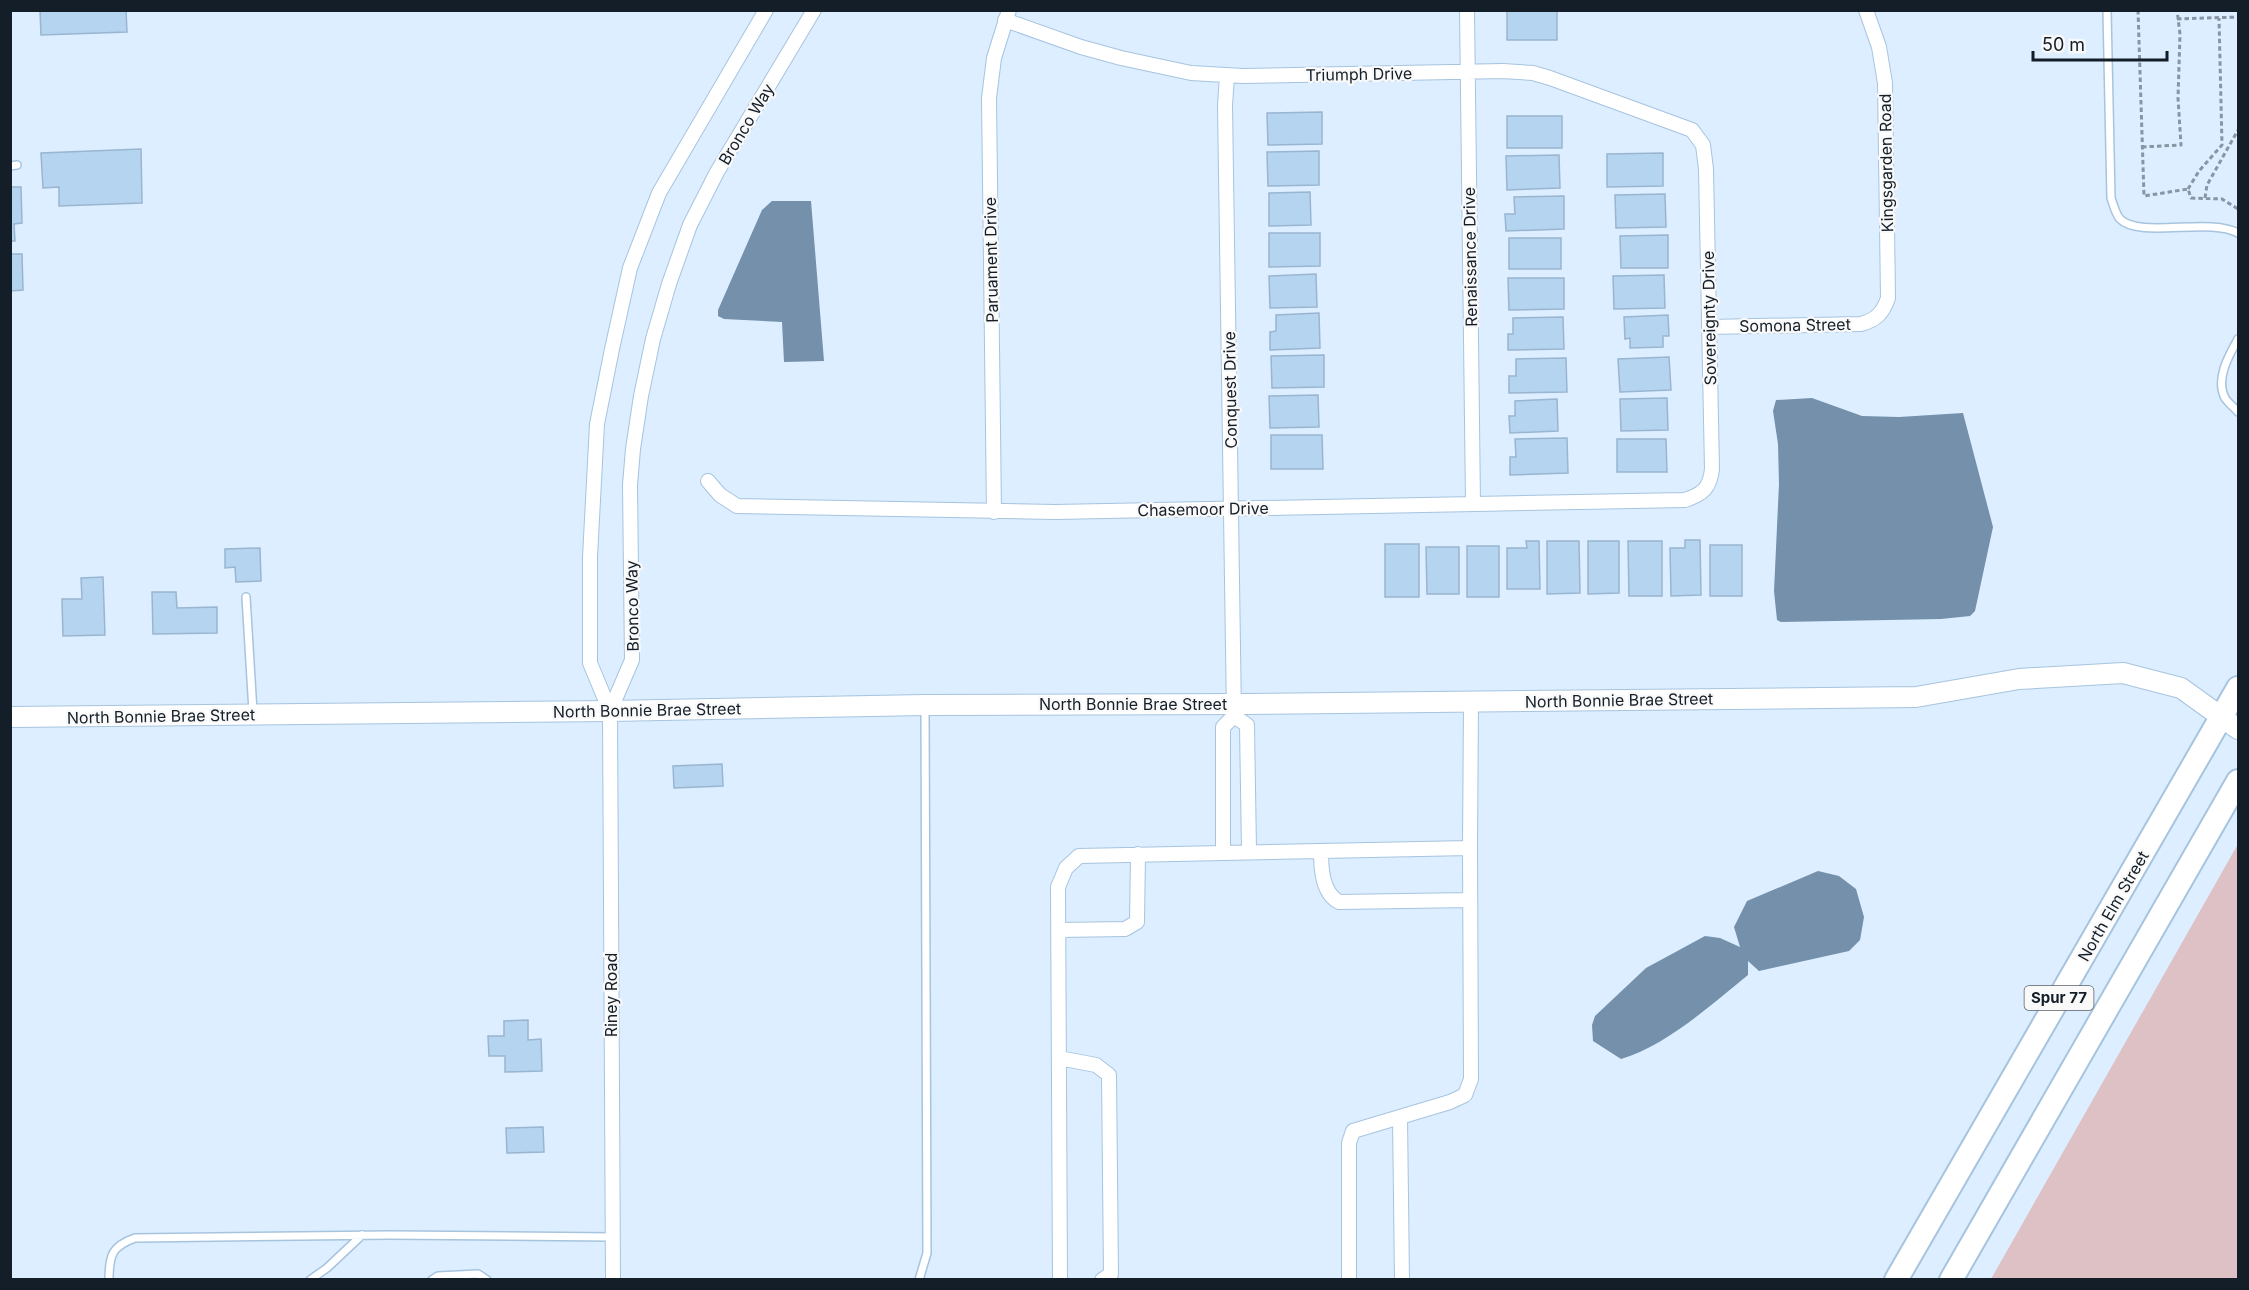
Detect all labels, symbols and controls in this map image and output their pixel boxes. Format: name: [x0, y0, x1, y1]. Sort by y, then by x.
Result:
scale bar: [2033, 24, 2166, 62]
text: 50 m: [2042, 34, 2085, 55]
street label: Triumph Drive: [1306, 63, 1412, 85]
street label: Bronco Way: [714, 80, 778, 168]
street label: Kingsgarden Road: [1875, 93, 1897, 233]
street label: Renaissance Drive: [1459, 187, 1481, 327]
street label: Paruament Drive: [980, 197, 1002, 323]
street label: Sovereignty Drive: [1698, 251, 1720, 385]
street label: Somona Street: [1739, 314, 1851, 336]
street label: Conquest Drive: [1219, 331, 1241, 449]
street label: Chasemoor Drive: [1137, 498, 1269, 520]
street label: Bronco Way: [621, 560, 643, 652]
street label: North Bonnie Brae Street: [1525, 688, 1713, 712]
street label: North Bonnie Brae Street: [1039, 694, 1227, 714]
street label: North Bonnie Brae Street: [553, 698, 741, 722]
street label: North Bonnie Brae Street: [67, 704, 255, 728]
street label: North Elm Street: [2073, 847, 2153, 965]
street label: Riney Road: [601, 953, 621, 1037]
road number: Spur 77: [2024, 986, 2094, 1010]

